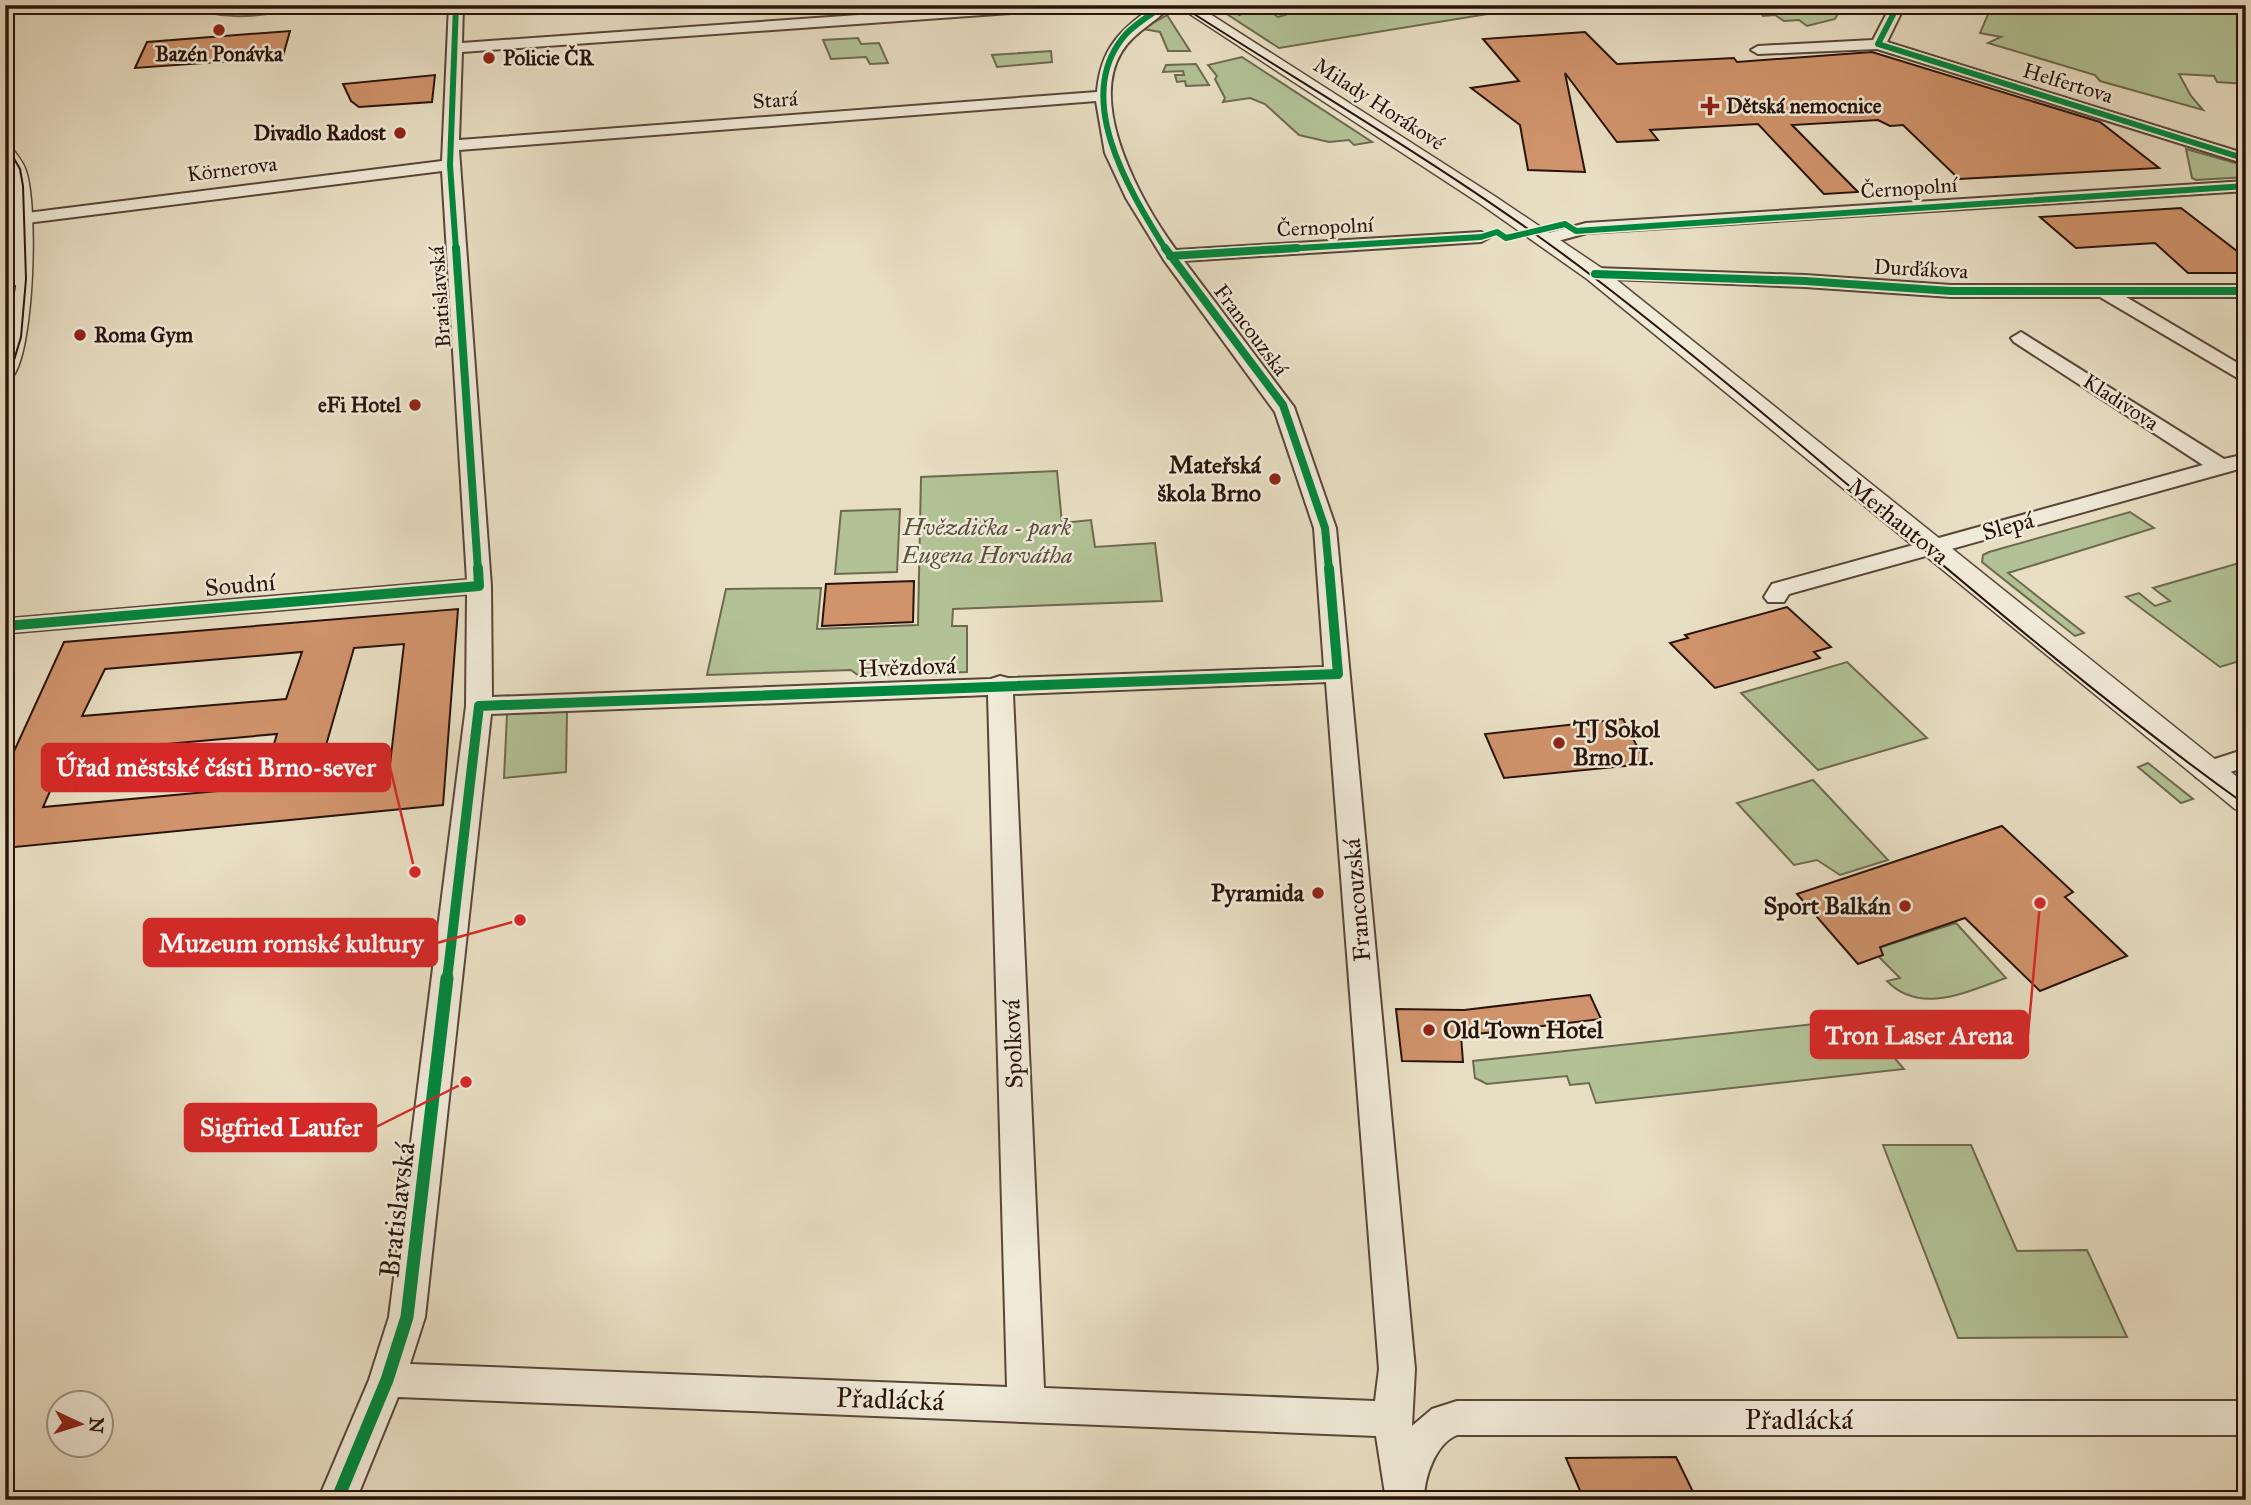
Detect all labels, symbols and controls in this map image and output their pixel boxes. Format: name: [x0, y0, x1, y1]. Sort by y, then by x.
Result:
marker: Bazén Ponávka: [211, 22, 227, 38]
place label: Bazén Ponávka: [155, 41, 284, 67]
place label: Policie ČR: [503, 44, 595, 71]
marker: Policie ČR: [481, 50, 497, 66]
street label: Milady Horákové: [1309, 52, 1449, 156]
street label: Helfertova: [2020, 57, 2116, 109]
street label: Stará: [752, 85, 799, 115]
place label: Dětská nemocnice: [1726, 93, 1882, 119]
marker: Dětská nemocnice: [1700, 96, 1720, 116]
place label: Divadlo Radost: [254, 120, 387, 146]
marker: Divadlo Radost: [392, 125, 408, 141]
street label: Körnerova: [186, 151, 279, 187]
street label: Černopolní: [1860, 172, 1960, 204]
street label: Černopolní: [1276, 211, 1375, 243]
street label: Bratislavská: [423, 245, 457, 349]
street label: Durďákova: [1873, 254, 1969, 284]
street label: Francouzská: [1208, 279, 1294, 381]
place label: Roma Gym: [94, 322, 193, 348]
marker: Roma Gym: [72, 327, 88, 343]
street label: Kladivova: [2078, 368, 2164, 436]
place label: eFi Hotel: [318, 392, 402, 418]
marker: eFi Hotel: [407, 397, 423, 413]
place label: Mateřská škola Brno: [1157, 450, 1262, 508]
marker: Mateřská škola Brno: [1267, 471, 1283, 487]
street label: Merhautova: [1841, 471, 1955, 572]
street label: Slepá: [1979, 505, 2038, 547]
park label: Hvězdička - park Eugena Horvátha: [900, 512, 1073, 570]
street label: Soudní: [204, 567, 278, 603]
street label: Hvězdová: [857, 650, 957, 684]
place label: TJ Sokol Brno II.: [1572, 714, 1660, 772]
marker: TJ Sokol Brno II.: [1551, 735, 1567, 751]
callout: Úřad městské části Brno-sever: [42, 744, 390, 791]
text: Úřad městské části Brno-sever: [56, 751, 377, 783]
street label: Francouzská: [1337, 836, 1377, 963]
place label: Pyramida: [1211, 878, 1305, 908]
marker: Pyramida: [1310, 885, 1326, 901]
place label: Sport Balkán: [1764, 891, 1891, 921]
marker: Sport Balkán: [1897, 898, 1913, 914]
callout: Muzeum romské kultury: [144, 919, 437, 966]
text: Muzeum romské kultury: [159, 927, 425, 959]
street label: Spolková: [996, 998, 1030, 1089]
callout: Tron Laser Arena: [1811, 1011, 2028, 1058]
place label: Old Town Hotel: [1443, 1015, 1604, 1045]
text: Tron Laser Arena: [1824, 1019, 2014, 1051]
marker: Old Town Hotel: [1421, 1022, 1437, 1038]
callout: Sigfried Laufer: [185, 1104, 376, 1151]
text: Sigfried Laufer: [200, 1111, 363, 1144]
street label: Bratislavská: [371, 1140, 423, 1280]
street label: Přadlácká: [835, 1380, 945, 1418]
north arrow: [46, 1390, 116, 1460]
street label: Přadlácká: [1745, 1402, 1853, 1437]
text: N: [84, 1416, 108, 1434]

